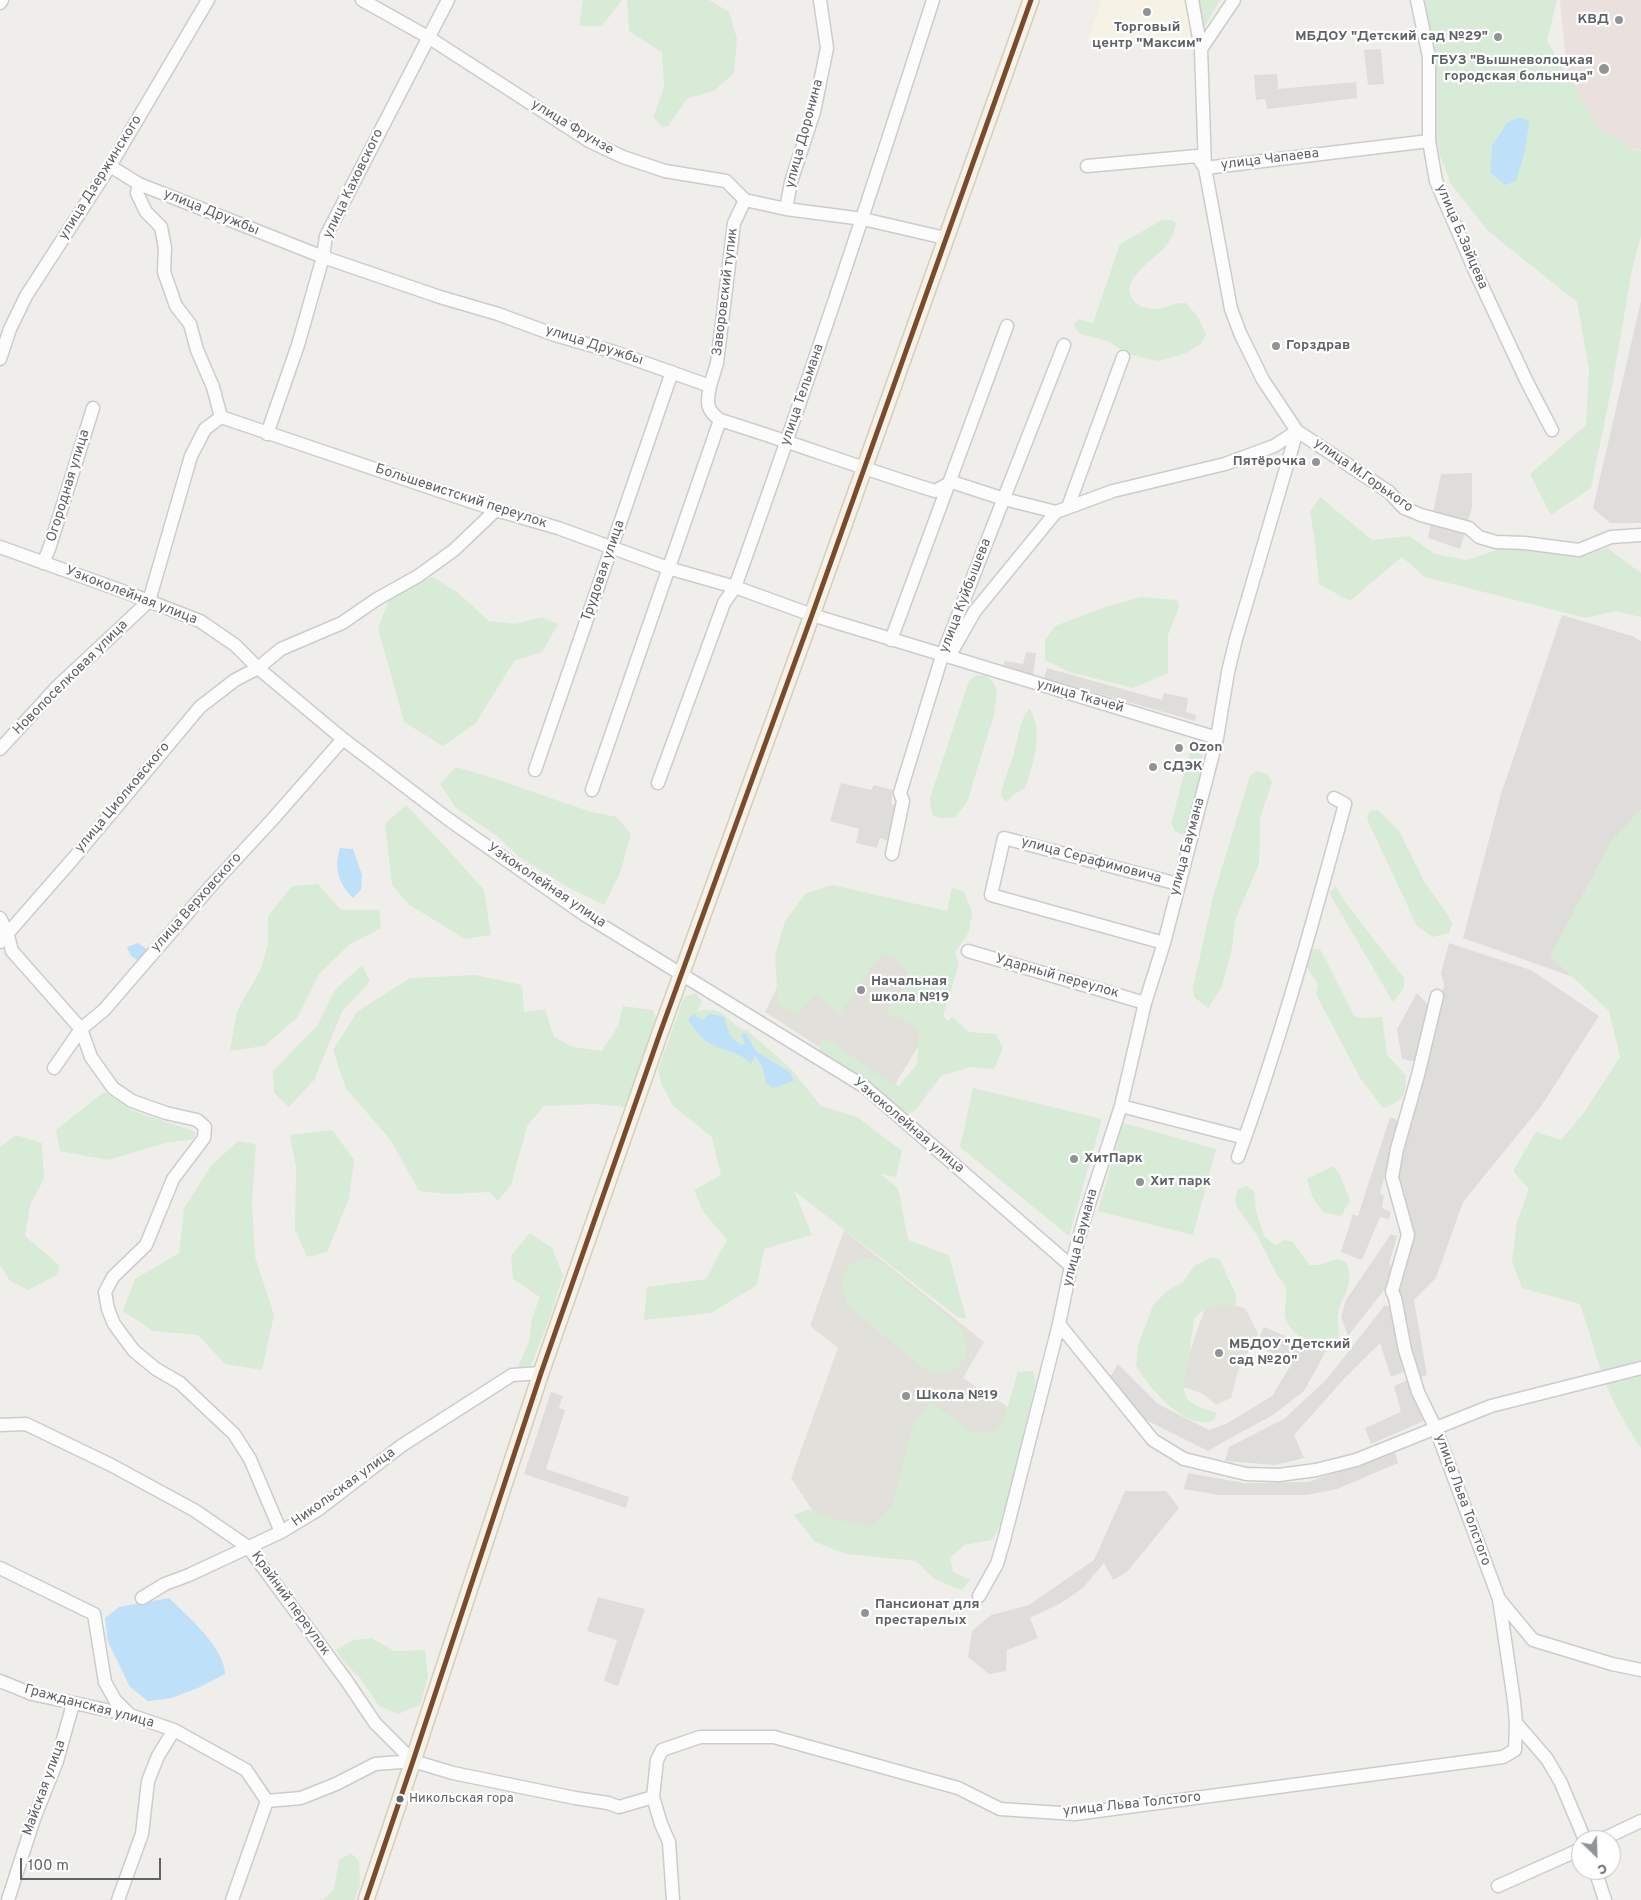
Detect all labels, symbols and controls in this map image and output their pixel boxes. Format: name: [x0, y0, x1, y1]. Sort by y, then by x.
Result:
marker: Торговый центр "Максим": [1141, 6, 1153, 18]
place label: КВД: [1577, 12, 1609, 28]
marker: КВД: [1613, 14, 1625, 26]
place label: Торговый центр "Максим": [1092, 20, 1202, 52]
place label: МБДОУ "Детский сад №29": [1295, 29, 1488, 45]
marker: МБДОУ "Детский сад №29": [1492, 31, 1504, 43]
place label: ГБУЗ "Вышневолоцкая городская больница": [1431, 53, 1593, 85]
marker: ГБУЗ "Вышневолоцкая городская больница": [1597, 62, 1611, 76]
street label: улица Доронина: [782, 78, 828, 190]
street label: улица Фрунзе: [528, 97, 616, 159]
street label: улица Дзержинского: [56, 113, 146, 243]
street label: улица Каховского: [320, 127, 388, 241]
street label: улица Чапаева: [1220, 146, 1320, 174]
street label: улица Б.Зайцева: [1431, 182, 1491, 292]
street label: улица Дружбы: [161, 186, 261, 240]
street label: Заворовский тупик: [710, 227, 742, 357]
street label: улица Дружбы: [543, 322, 645, 370]
place label: Горздрав: [1286, 338, 1350, 354]
marker: Горздрав: [1270, 340, 1282, 352]
street label: улица Тельмана: [778, 342, 828, 448]
street label: Огородная улица: [44, 428, 94, 544]
street label: улица М.Горького: [1310, 435, 1416, 517]
place label: Пятёрочка: [1233, 454, 1306, 470]
marker: Пятёрочка: [1310, 456, 1322, 468]
street label: Большевистский переулок: [373, 461, 549, 533]
street label: Трудовая улица: [579, 518, 629, 624]
street label: улица Куйбышева: [936, 536, 996, 656]
street label: Узкоколейная улица: [63, 563, 199, 629]
street label: Новопоселковая улица: [10, 617, 132, 739]
street label: улица Ткачей: [1034, 677, 1126, 717]
street label: улица Циолковского: [72, 739, 174, 857]
place label: Ozon: [1189, 740, 1222, 756]
marker: Ozon: [1173, 742, 1185, 754]
place label: СДЭК: [1163, 759, 1203, 775]
marker: СДЭК: [1147, 761, 1159, 773]
street label: улица Баумана: [1167, 796, 1209, 898]
street label: улица Серафимовича: [1019, 834, 1163, 888]
street label: Узкоколейная улица: [483, 840, 609, 932]
street label: улица Верховского: [148, 850, 246, 956]
street label: Ударный переулок: [993, 951, 1121, 1003]
place label: Начальная школа №19: [871, 974, 949, 1006]
marker: Начальная школа №19: [855, 984, 867, 996]
street label: Узкоколейная улица: [849, 1075, 967, 1177]
place label: ХитПарк: [1084, 1151, 1143, 1167]
marker: ХитПарк: [1068, 1153, 1080, 1165]
place label: Хит парк: [1150, 1174, 1211, 1190]
marker: Хит парк: [1134, 1176, 1146, 1188]
street label: улица Баумана: [1060, 1187, 1102, 1289]
place label: МБДОУ "Детский сад №20": [1229, 1337, 1350, 1370]
marker: МБДОУ "Детский сад №20": [1213, 1347, 1225, 1359]
place label: Школа №19: [916, 1388, 998, 1404]
marker: Школа №19: [900, 1390, 912, 1402]
street label: улица Льва Толстого: [1430, 1432, 1494, 1568]
street label: Никольская улица: [289, 1445, 399, 1531]
street label: Крайний переулок: [247, 1549, 333, 1659]
place label: Пансионат для престарелых: [875, 1597, 979, 1630]
marker: Пансионат для престарелых: [859, 1607, 871, 1619]
street label: Гражданская улица: [22, 1682, 156, 1732]
street label: Майская улица: [20, 1738, 70, 1838]
street label: улица Льва Толстого: [1062, 1789, 1202, 1821]
place label: Никольская гора: [409, 1791, 514, 1807]
marker: Никольская гора: [395, 1794, 405, 1804]
north arrow: [1571, 1830, 1621, 1880]
scale bar: [22, 1848, 164, 1880]
text: 100 m: [28, 1857, 69, 1876]
text: С: [1594, 1859, 1609, 1878]

